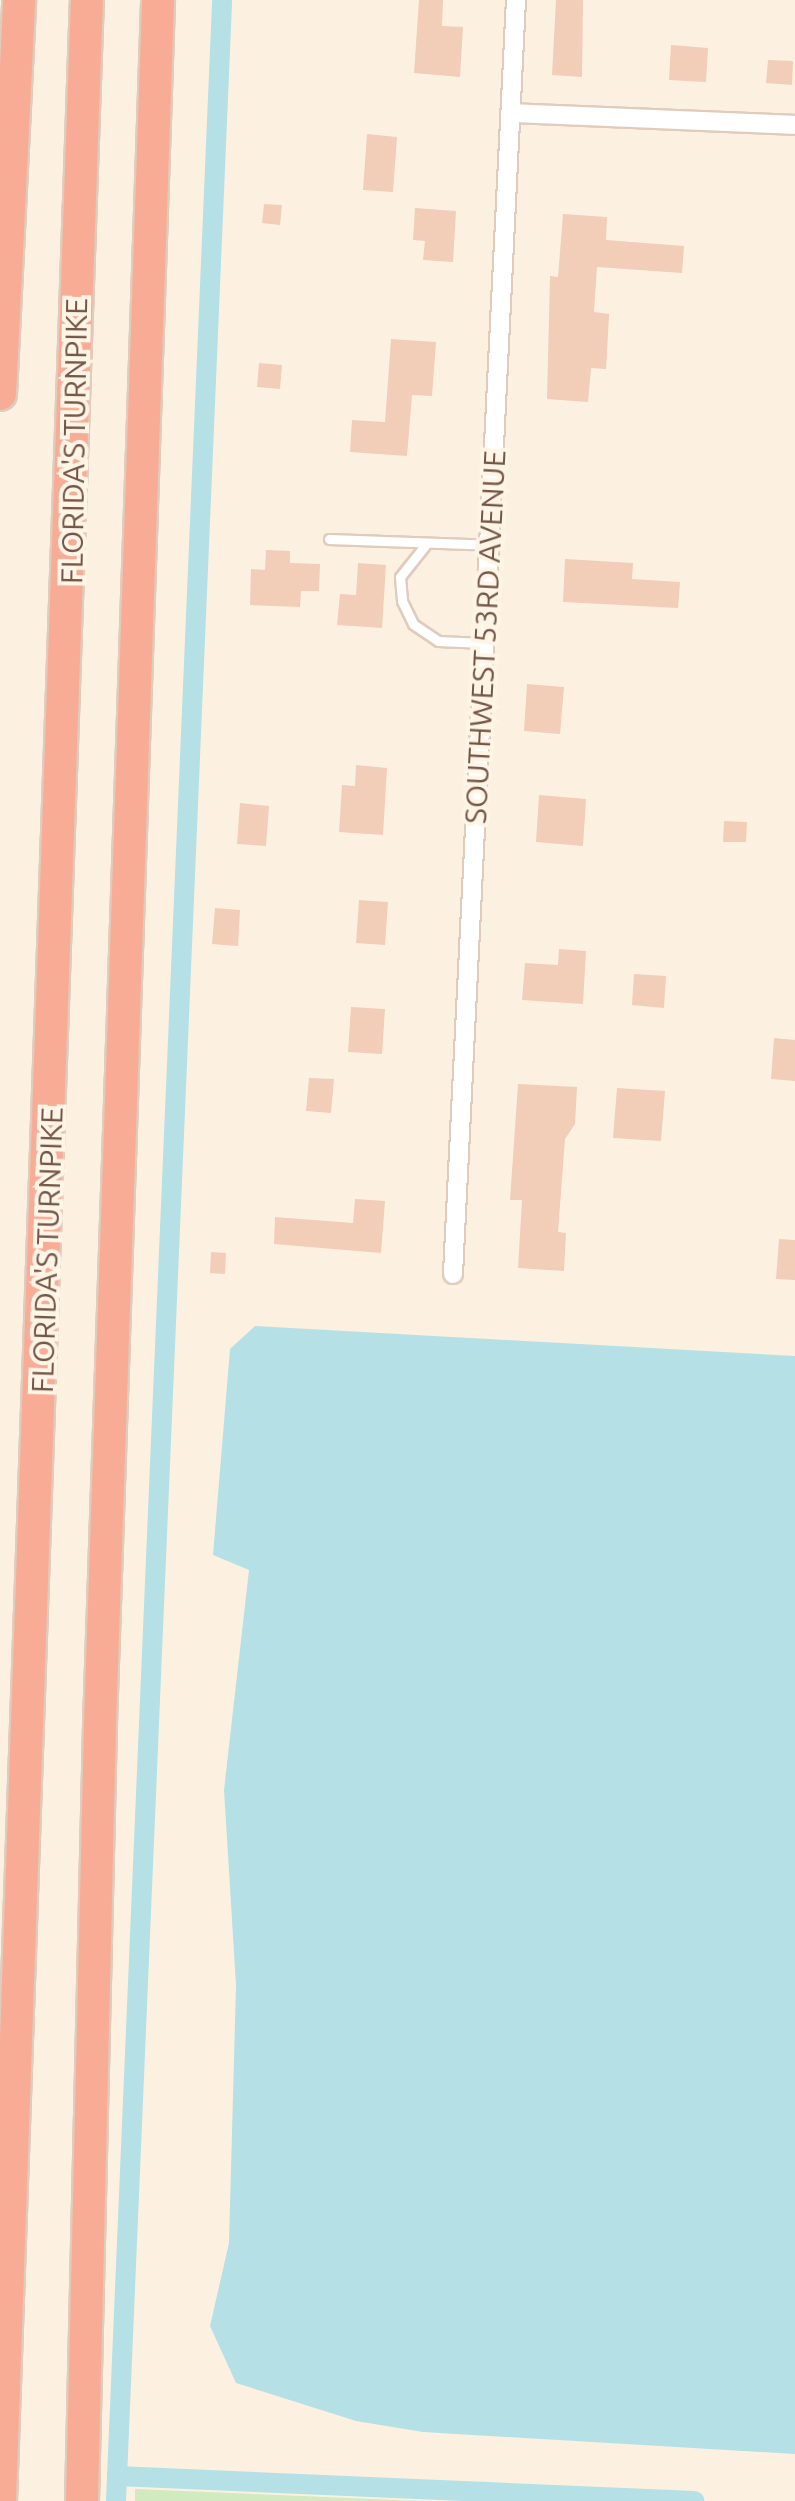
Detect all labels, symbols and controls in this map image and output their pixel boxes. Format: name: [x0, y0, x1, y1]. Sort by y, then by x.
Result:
street label: FLORIDA'S TURNPIKE: [54, 298, 94, 584]
street label: SOUTHWEST 53RD AVENUE: [457, 449, 513, 825]
street label: FLORIDA'S TURNPIKE: [24, 1106, 70, 1394]

